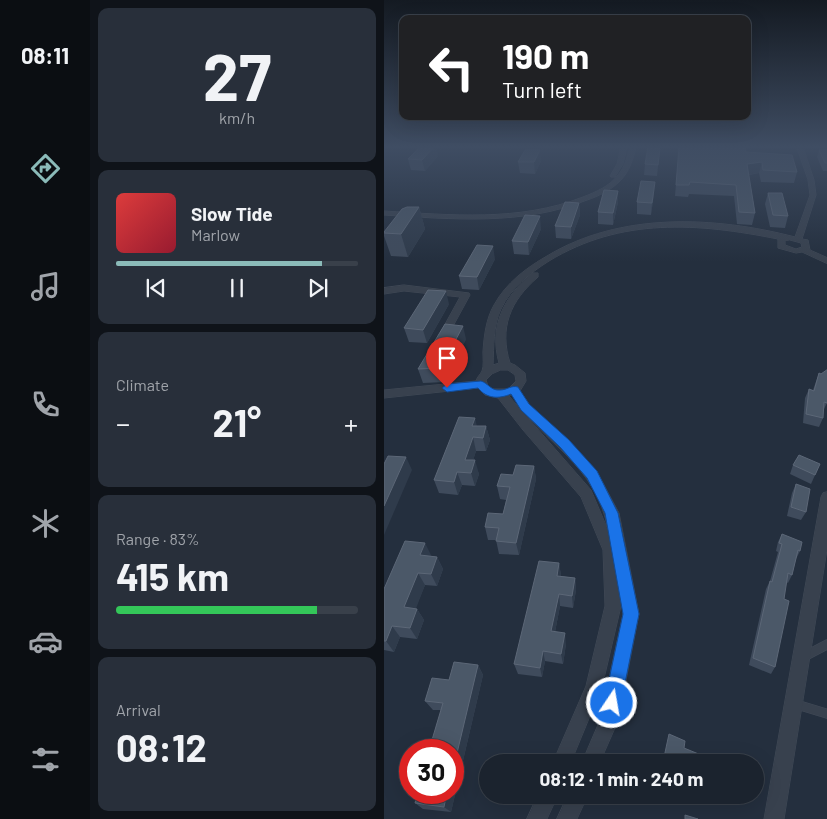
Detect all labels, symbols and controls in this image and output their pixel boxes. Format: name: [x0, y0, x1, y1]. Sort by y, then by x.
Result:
text: 190 m: [502, 34, 589, 76]
icon: left: [419, 35, 484, 100]
text: 27: [203, 36, 271, 114]
text: 08:11: [21, 42, 69, 68]
text: Turn left: [502, 76, 582, 102]
text: km/h: [219, 108, 255, 127]
icon: directions: [28, 151, 63, 186]
text: Slow Tide: [191, 202, 273, 225]
text: Marlow: [191, 225, 240, 244]
icon: music: [28, 269, 63, 304]
icon: previous: [142, 274, 170, 302]
icon: pause: [223, 274, 251, 302]
icon: next: [304, 274, 332, 302]
pin: [426, 337, 468, 388]
icon: arrive: [433, 344, 461, 372]
text: Climate: [116, 375, 169, 394]
icon: phone: [28, 387, 63, 422]
text: 21°: [213, 399, 261, 445]
text: −: [116, 406, 130, 440]
text: +: [344, 406, 358, 440]
icon: climate: [28, 506, 63, 541]
text: Range · 83%: [116, 529, 200, 548]
text: 415 km: [116, 553, 229, 599]
icon: car: [28, 624, 63, 659]
position arrow: [585, 676, 637, 728]
text: Arrival: [116, 700, 161, 719]
text: 08:12: [116, 724, 207, 770]
speed limit sign: 30: [399, 739, 464, 804]
icon: filters: [28, 742, 63, 777]
text: 08:12 · 1 min · 240 m: [540, 767, 703, 790]

